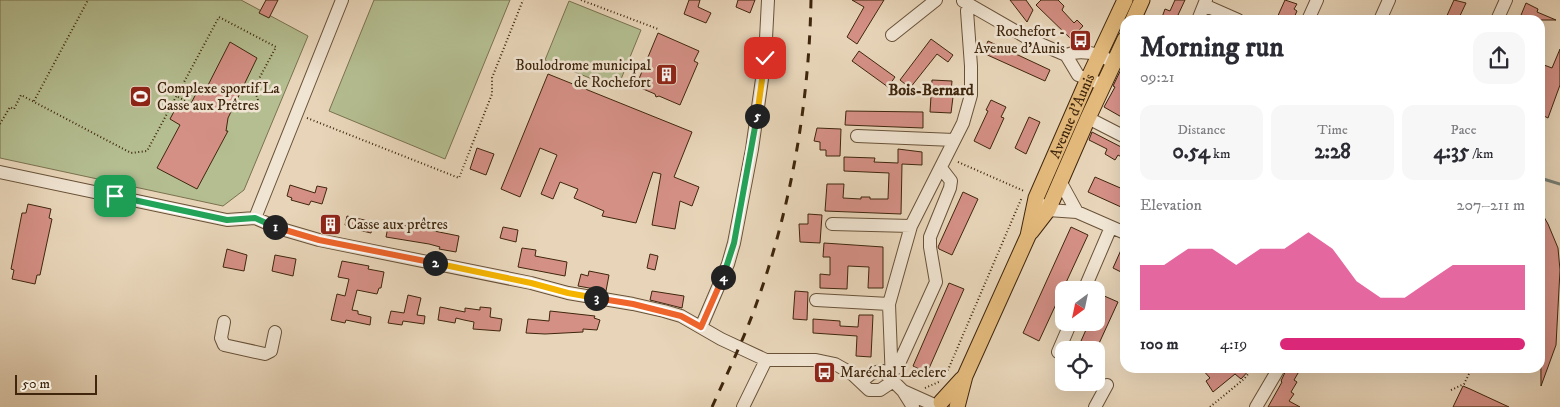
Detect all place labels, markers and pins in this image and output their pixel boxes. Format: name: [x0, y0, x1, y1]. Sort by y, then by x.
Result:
place label: Rochefort - Avenue d'Aunis: [974, 22, 1065, 58]
bus stop icon: Rochefort - Avenue d'Aunis: [1069, 28, 1093, 52]
pin: [744, 37, 786, 79]
place label: Boulodrome municipal de Rochefort: [515, 56, 651, 92]
building icon: Boulodrome municipal de Rochefort: [655, 62, 679, 86]
place label: Complexe sportif La Casse aux Prêtres: [157, 79, 280, 115]
sports icon: Complexe sportif La Casse aux Prêtres: [129, 85, 153, 109]
pin: 5: [744, 104, 770, 128]
pin: [94, 175, 136, 217]
building icon: Casse aux prêtres: [319, 212, 343, 236]
pin: 1: [262, 214, 288, 240]
place label: Casse aux prêtres: [347, 215, 448, 234]
pin: 2: [422, 250, 448, 276]
pin: 4: [710, 264, 736, 290]
pin: 3: [584, 286, 608, 310]
bus stop icon: Maréchal Leclerc: [812, 360, 836, 384]
place label: Maréchal Leclerc: [840, 363, 947, 382]

